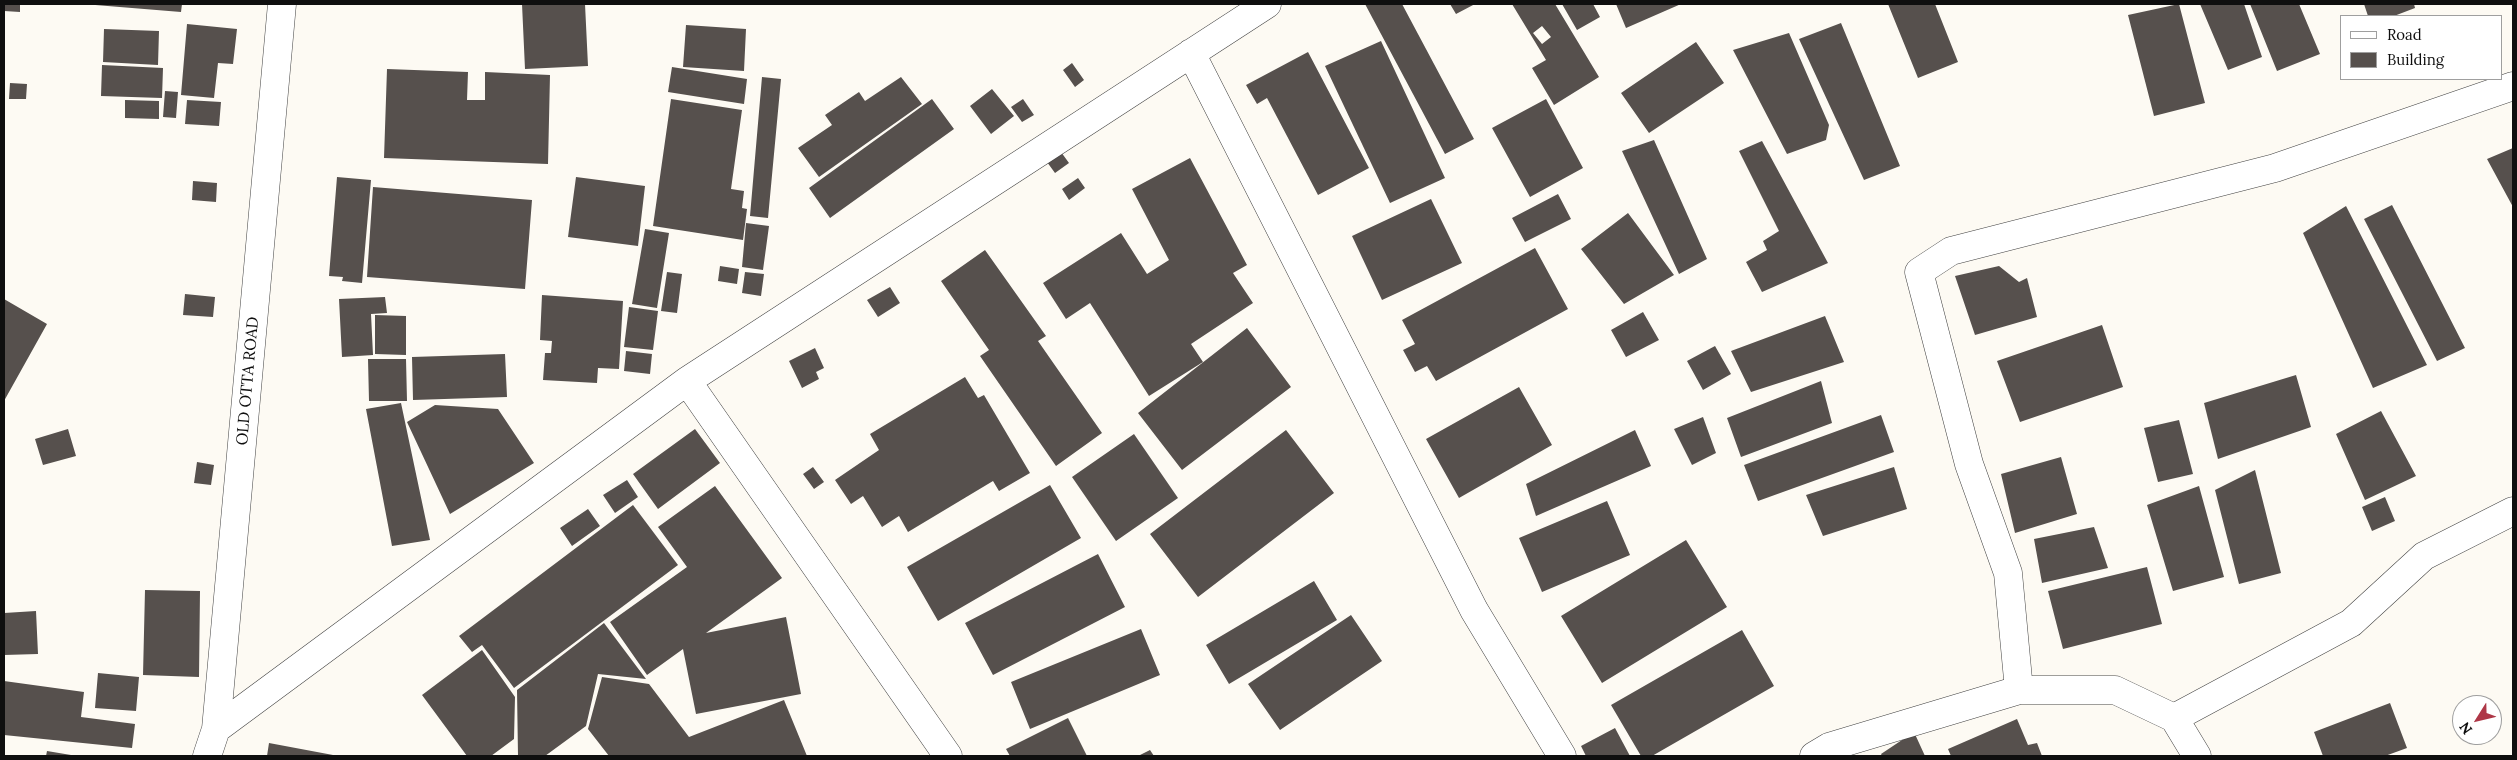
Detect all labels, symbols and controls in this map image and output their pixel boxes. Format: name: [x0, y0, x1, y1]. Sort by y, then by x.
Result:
legend: [2340, 15, 2502, 80]
text: Road: [2387, 25, 2422, 44]
text: Building: [2387, 50, 2444, 69]
street label: OLD OTTA ROAD: [233, 316, 263, 446]
north arrow: [2452, 695, 2502, 745]
text: N: [2455, 719, 2476, 738]

